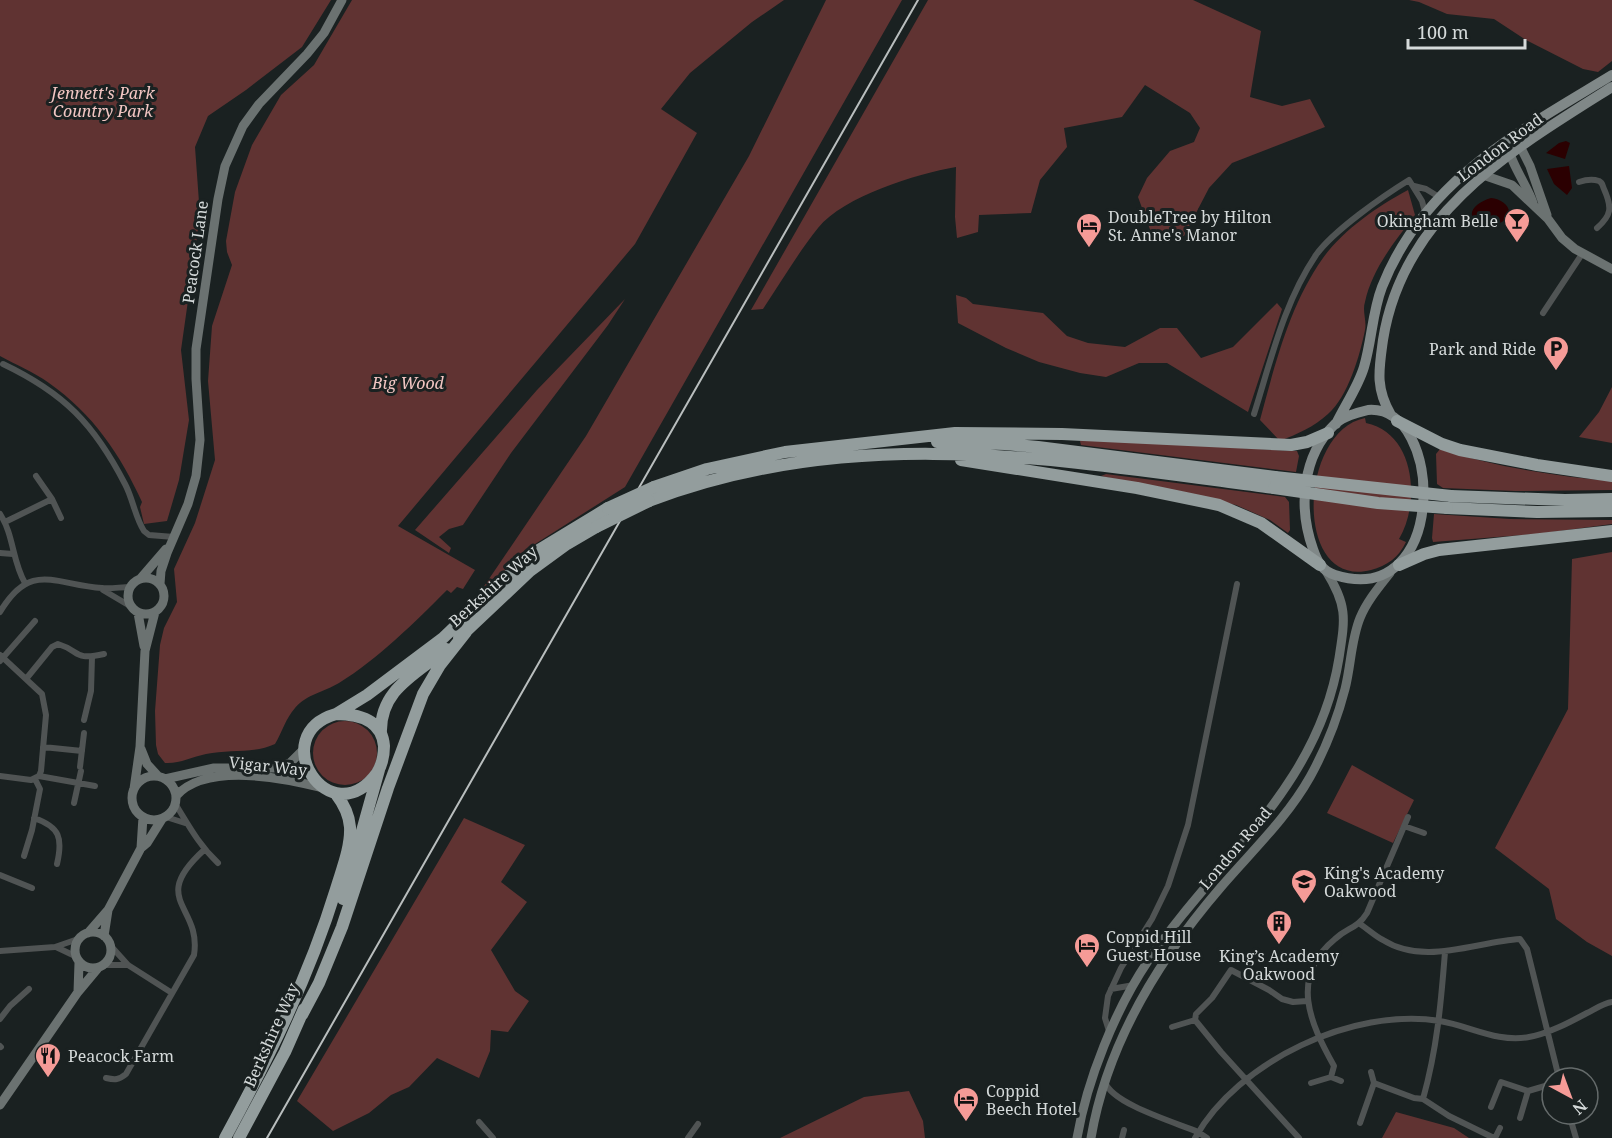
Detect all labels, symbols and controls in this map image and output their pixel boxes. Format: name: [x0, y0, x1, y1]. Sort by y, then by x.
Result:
scale bar: [1408, 12, 1525, 50]
text: 100 m: [1417, 20, 1469, 44]
park label: Jennett's Park Country Park: [48, 82, 156, 122]
street label: London Road: [1453, 108, 1547, 186]
street label: Peacock Lane: [177, 199, 213, 305]
place label: DoubleTree by Hilton St. Anne's Manor: [1108, 206, 1272, 246]
bar icon: Okingham Belle: [1502, 206, 1532, 244]
place label: Okingham Belle: [1377, 210, 1498, 232]
hotel icon: DoubleTree by Hilton St. Anne's Manor: [1074, 211, 1104, 249]
parking icon: Park and Ride: [1541, 334, 1571, 372]
place label: Park and Ride: [1429, 338, 1536, 360]
park label: Big Wood: [371, 372, 445, 394]
street label: Berkshire Way: [444, 540, 543, 632]
street label: Vigar Way: [228, 751, 309, 781]
street label: London Road: [1194, 802, 1276, 894]
place label: King's Academy Oakwood: [1324, 862, 1445, 902]
school or university icon: King's Academy Oakwood: [1289, 867, 1319, 905]
building icon: King’s Academy Oakwood: [1264, 908, 1294, 946]
place label: Coppid Hill Guest House: [1106, 926, 1201, 966]
hotel icon: Coppid Hill Guest House: [1072, 931, 1102, 969]
place label: King’s Academy Oakwood: [1219, 945, 1340, 985]
street label: Berkshire Way: [238, 978, 304, 1091]
restaurant icon: Peacock Farm: [33, 1041, 63, 1079]
place label: Peacock Farm: [68, 1045, 174, 1067]
north arrow: [1540, 1066, 1600, 1126]
place label: Coppid Beech Hotel: [986, 1080, 1077, 1120]
hotel icon: Coppid Beech Hotel: [951, 1085, 981, 1123]
text: N: [1568, 1095, 1592, 1120]

